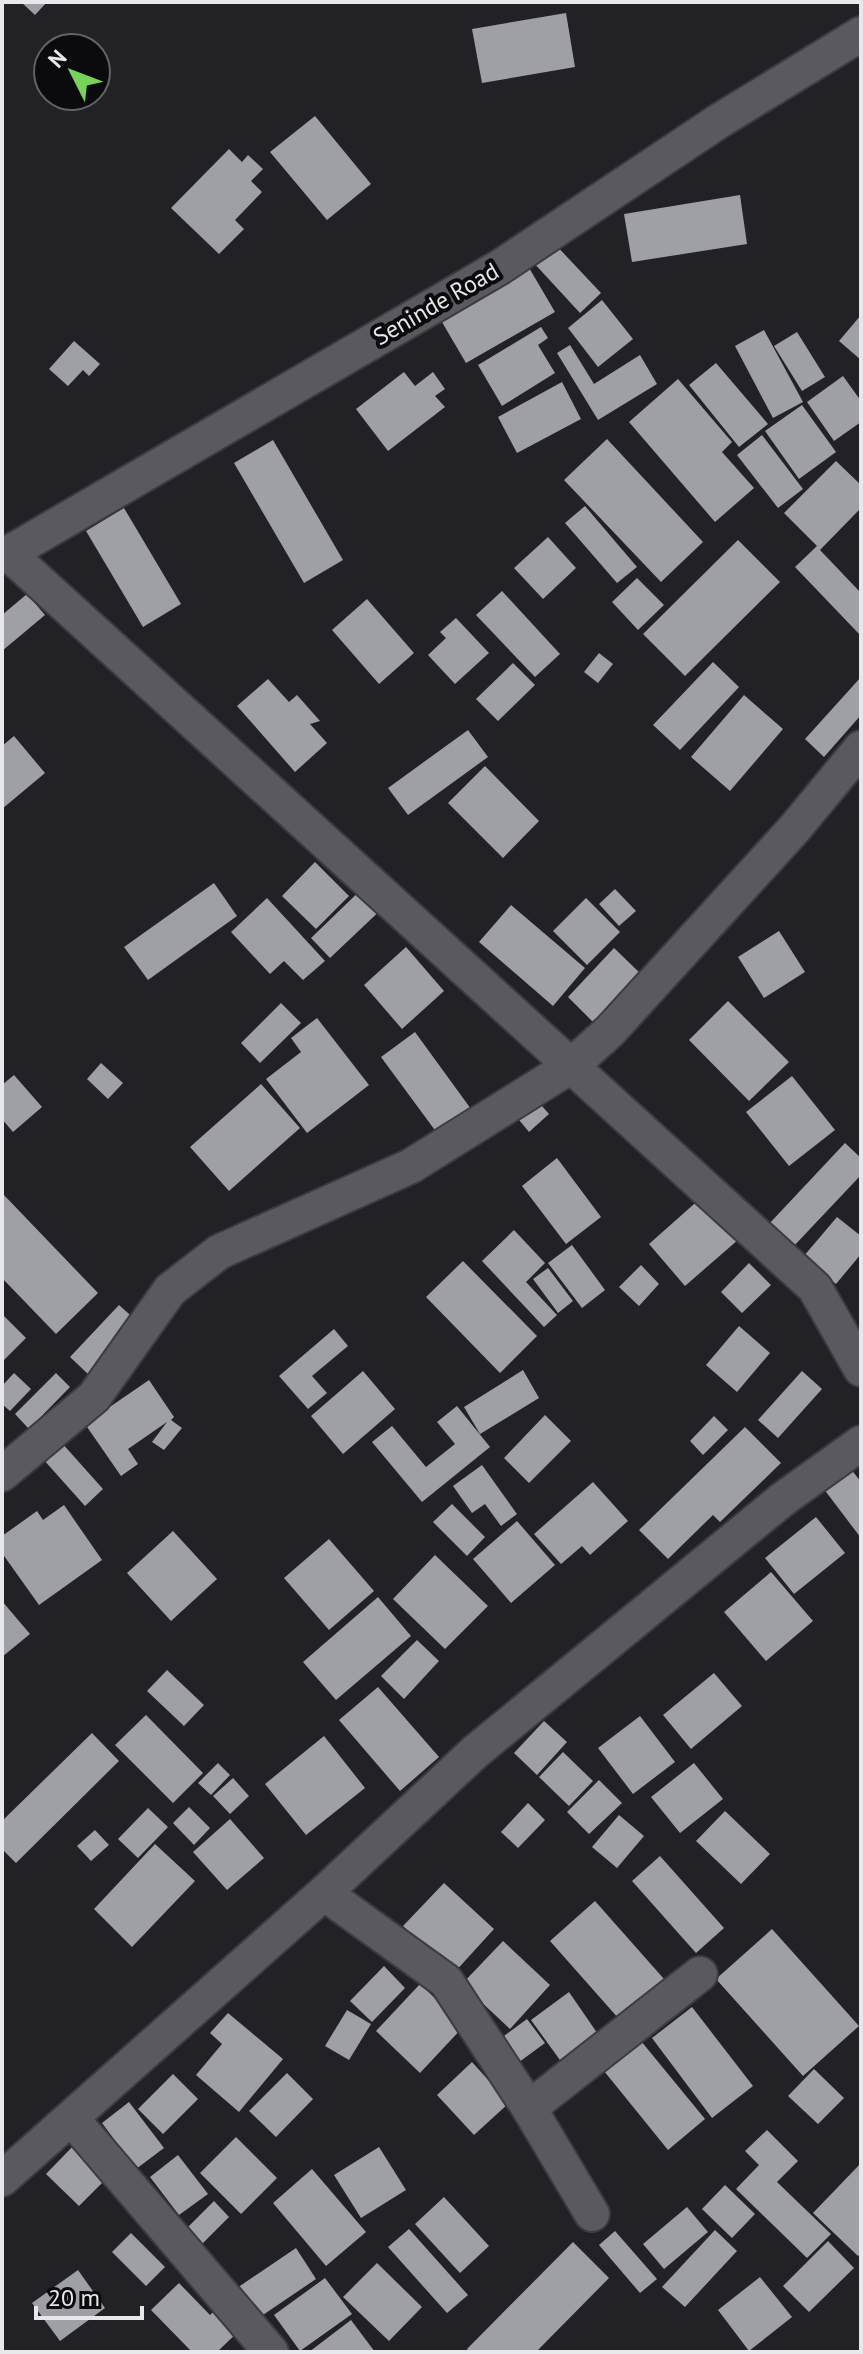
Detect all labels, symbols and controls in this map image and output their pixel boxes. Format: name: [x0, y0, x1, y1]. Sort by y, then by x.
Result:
north arrow: [32, 32, 112, 112]
text: N: [42, 44, 72, 73]
street label: Seninde Road: [367, 255, 504, 352]
scale bar: [36, 2270, 142, 2320]
text: 20 m: [48, 2282, 100, 2313]

